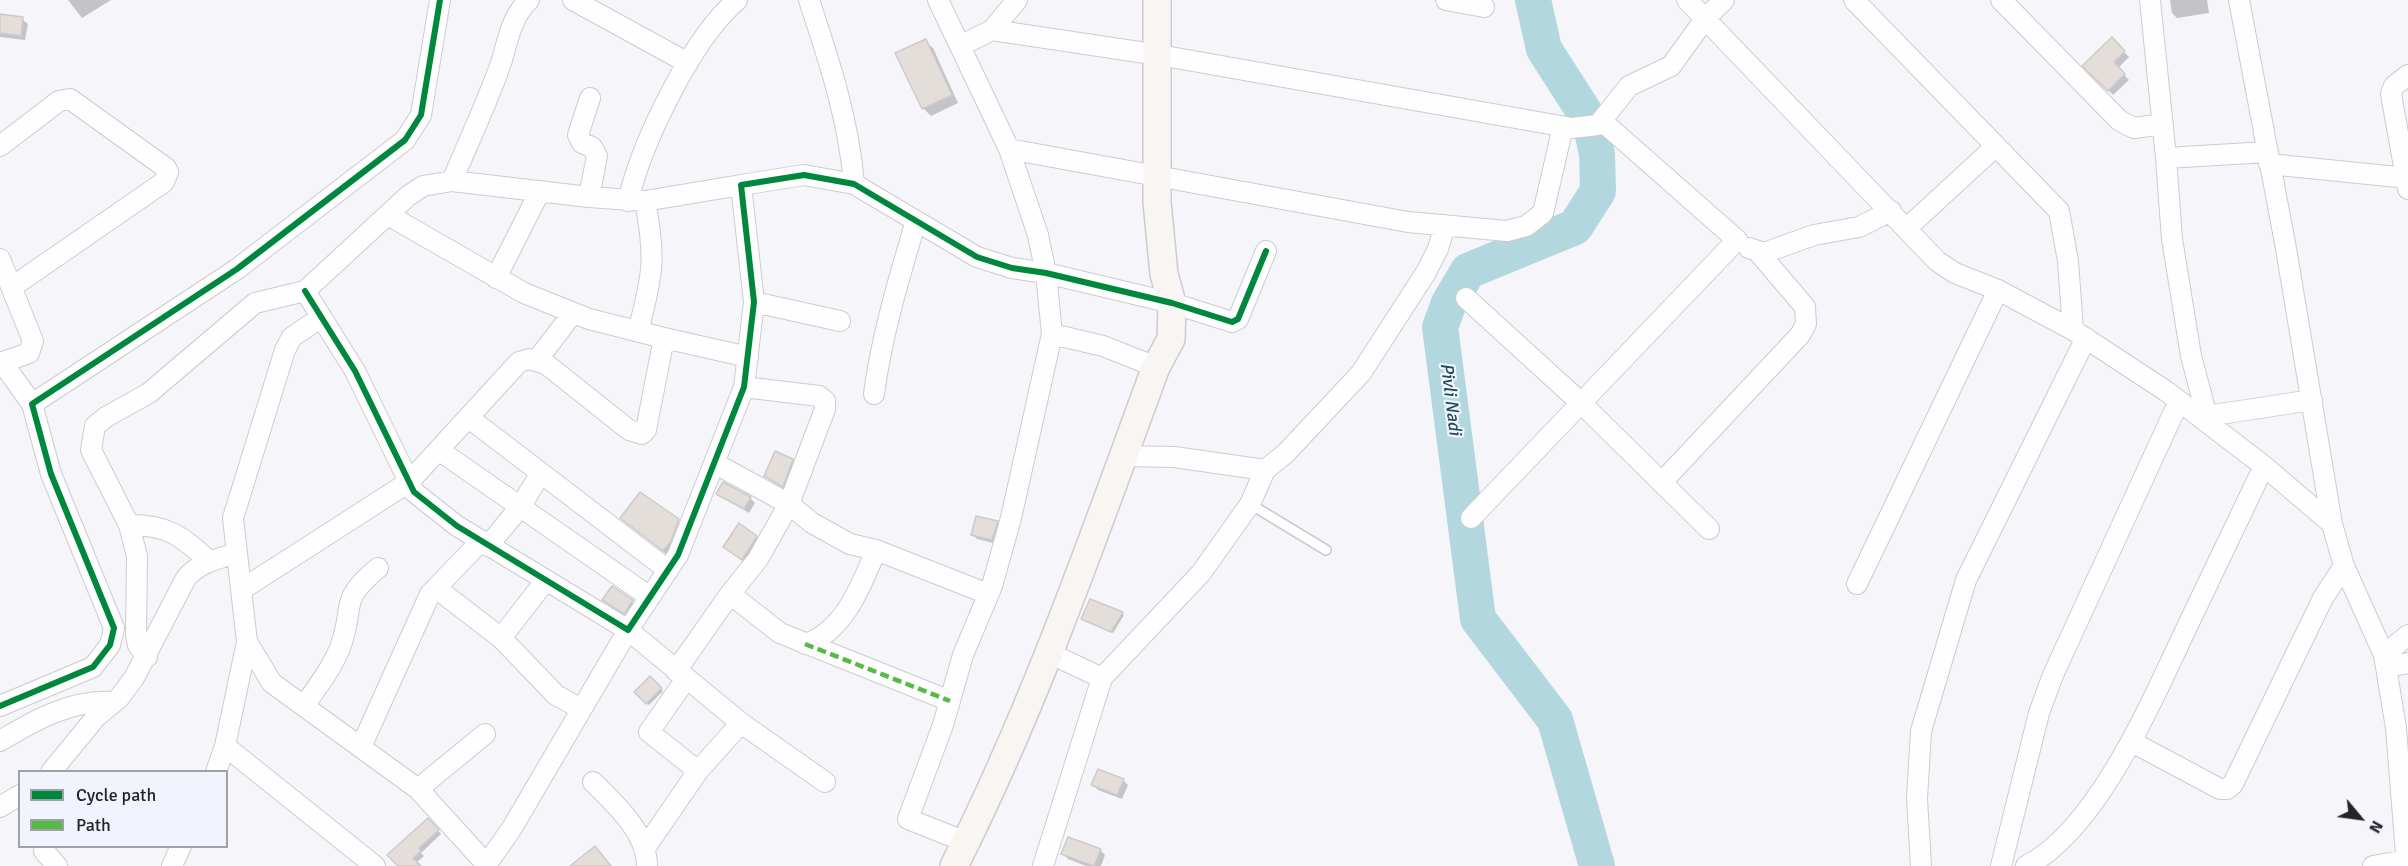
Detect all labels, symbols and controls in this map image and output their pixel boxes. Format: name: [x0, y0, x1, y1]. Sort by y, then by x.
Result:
water label: Pivli Nadi: [1435, 362, 1465, 436]
legend: [18, 770, 228, 848]
text: Cycle path: [76, 784, 156, 806]
north arrow: [2330, 788, 2390, 848]
text: Path: [76, 814, 111, 836]
text: N: [2364, 817, 2387, 836]

